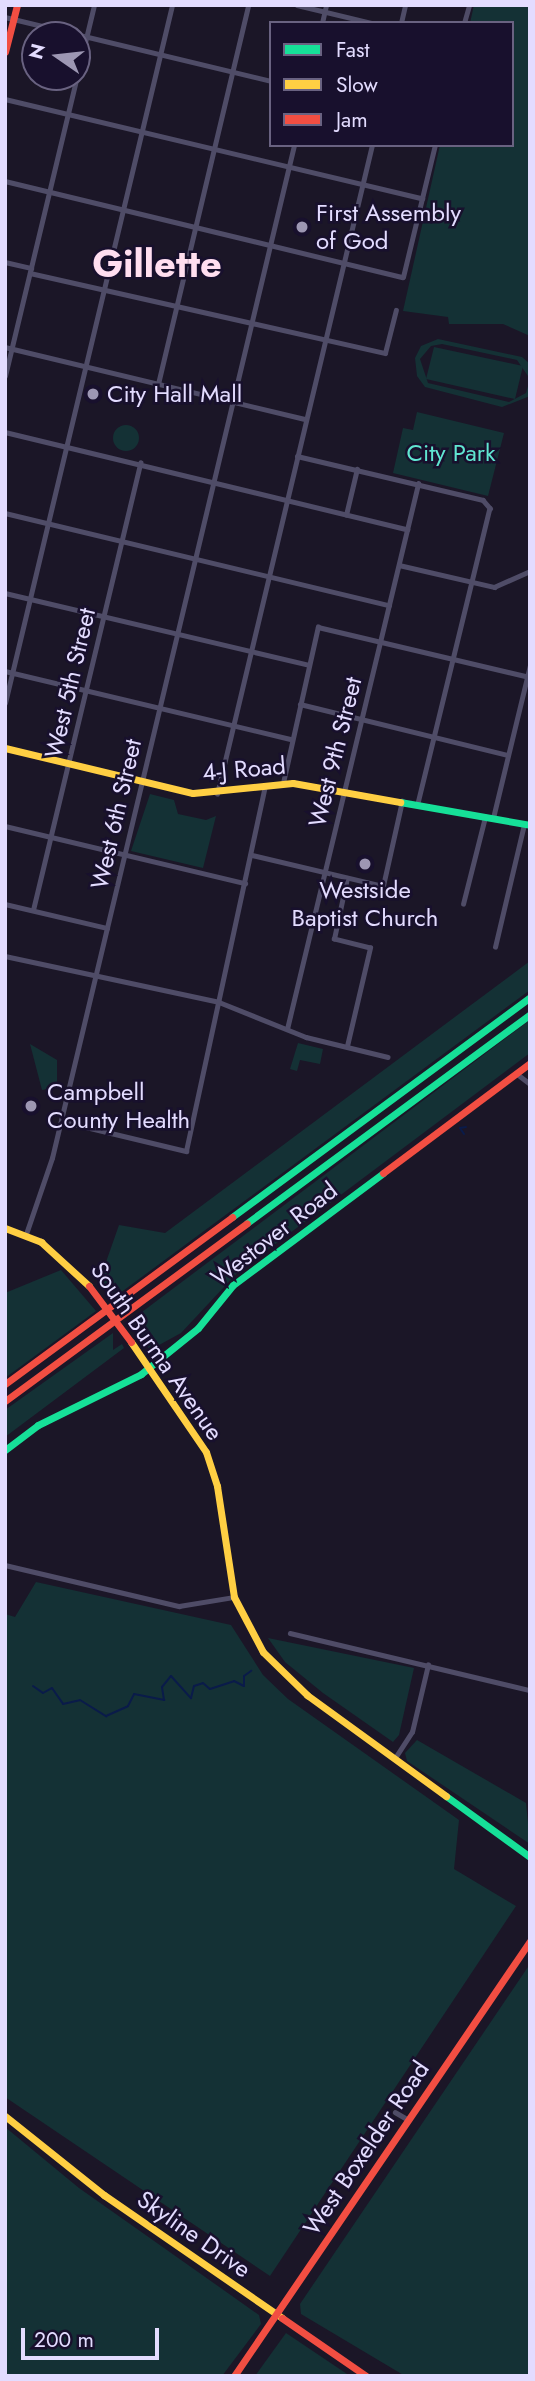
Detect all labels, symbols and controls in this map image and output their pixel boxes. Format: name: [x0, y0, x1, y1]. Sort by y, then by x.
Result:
north arrow: [21, 21, 91, 91]
legend: [269, 21, 514, 147]
text: Fast: [336, 35, 369, 65]
text: N: [22, 41, 52, 62]
text: Slow: [336, 70, 378, 100]
text: Jam: [336, 105, 368, 135]
place label: First Assembly of God: [316, 199, 461, 255]
marker: First Assembly of God: [294, 219, 310, 235]
district label: Gillette: [92, 241, 222, 287]
place label: City Hall Mall: [107, 380, 242, 408]
marker: City Hall Mall: [85, 386, 101, 402]
park label: City Park: [407, 439, 495, 467]
street label: West 5th Street: [39, 605, 101, 761]
street label: West 9th Street: [302, 674, 368, 830]
street label: West 6th Street: [85, 736, 147, 892]
street label: 4-J Road: [201, 751, 287, 787]
marker: Westside Baptist Church: [357, 856, 373, 872]
place label: Westside Baptist Church: [292, 876, 438, 932]
place label: Campbell County Health: [47, 1078, 190, 1134]
marker: Campbell County Health: [21, 1096, 41, 1116]
street label: Westover Road: [205, 1176, 343, 1292]
street label: South Burma Avenue: [85, 1256, 229, 1446]
street label: West Boxelder Road: [297, 2055, 435, 2241]
street label: Skyline Drive: [132, 2184, 256, 2284]
scale bar: [24, 2314, 163, 2358]
text: 200 m: [34, 2325, 94, 2355]

